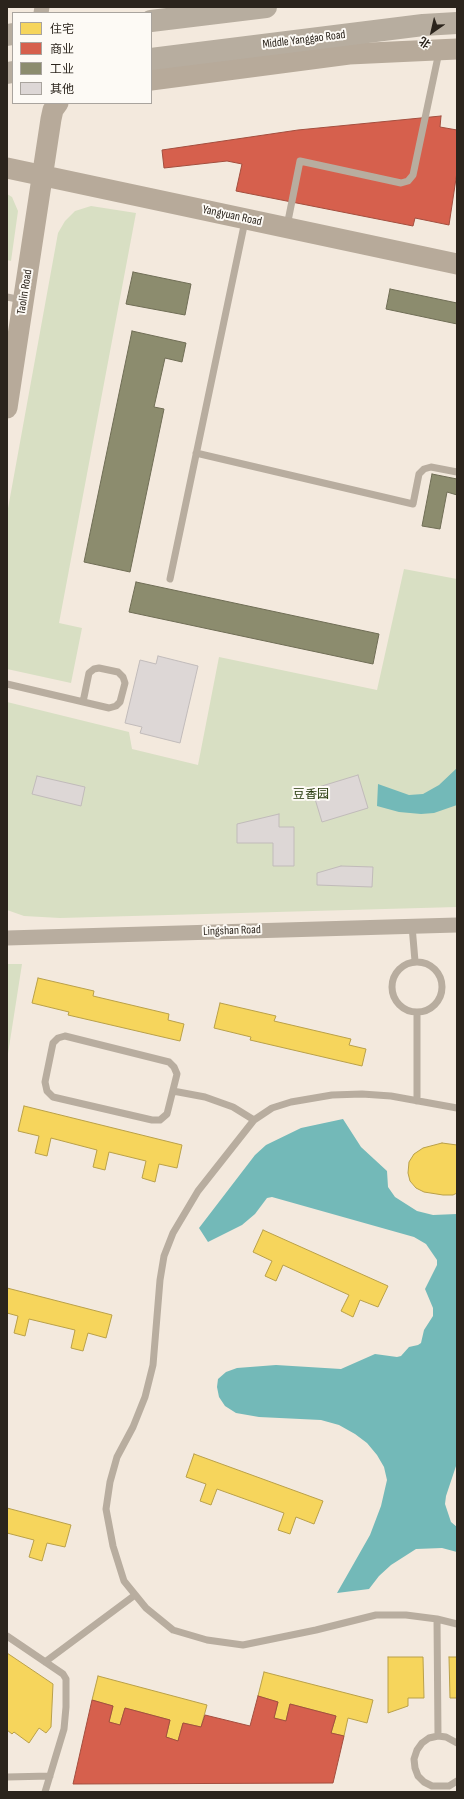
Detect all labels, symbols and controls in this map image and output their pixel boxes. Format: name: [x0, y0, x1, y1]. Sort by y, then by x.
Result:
legend: [12, 12, 152, 104]
north arrow: [412, 12, 452, 52]
text: 住宅: [50, 22, 74, 37]
street label: Middle Yanggao Road: [262, 28, 346, 52]
text: 北: [417, 34, 433, 51]
text: 商业: [50, 42, 74, 57]
text: 工业: [50, 62, 74, 77]
text: 其他: [50, 82, 74, 97]
street label: Yangyuan Road: [201, 203, 263, 229]
street label: Taolin Road: [14, 268, 36, 316]
park label: 豆香园: [293, 788, 329, 802]
street label: Lingshan Road: [203, 923, 261, 939]

